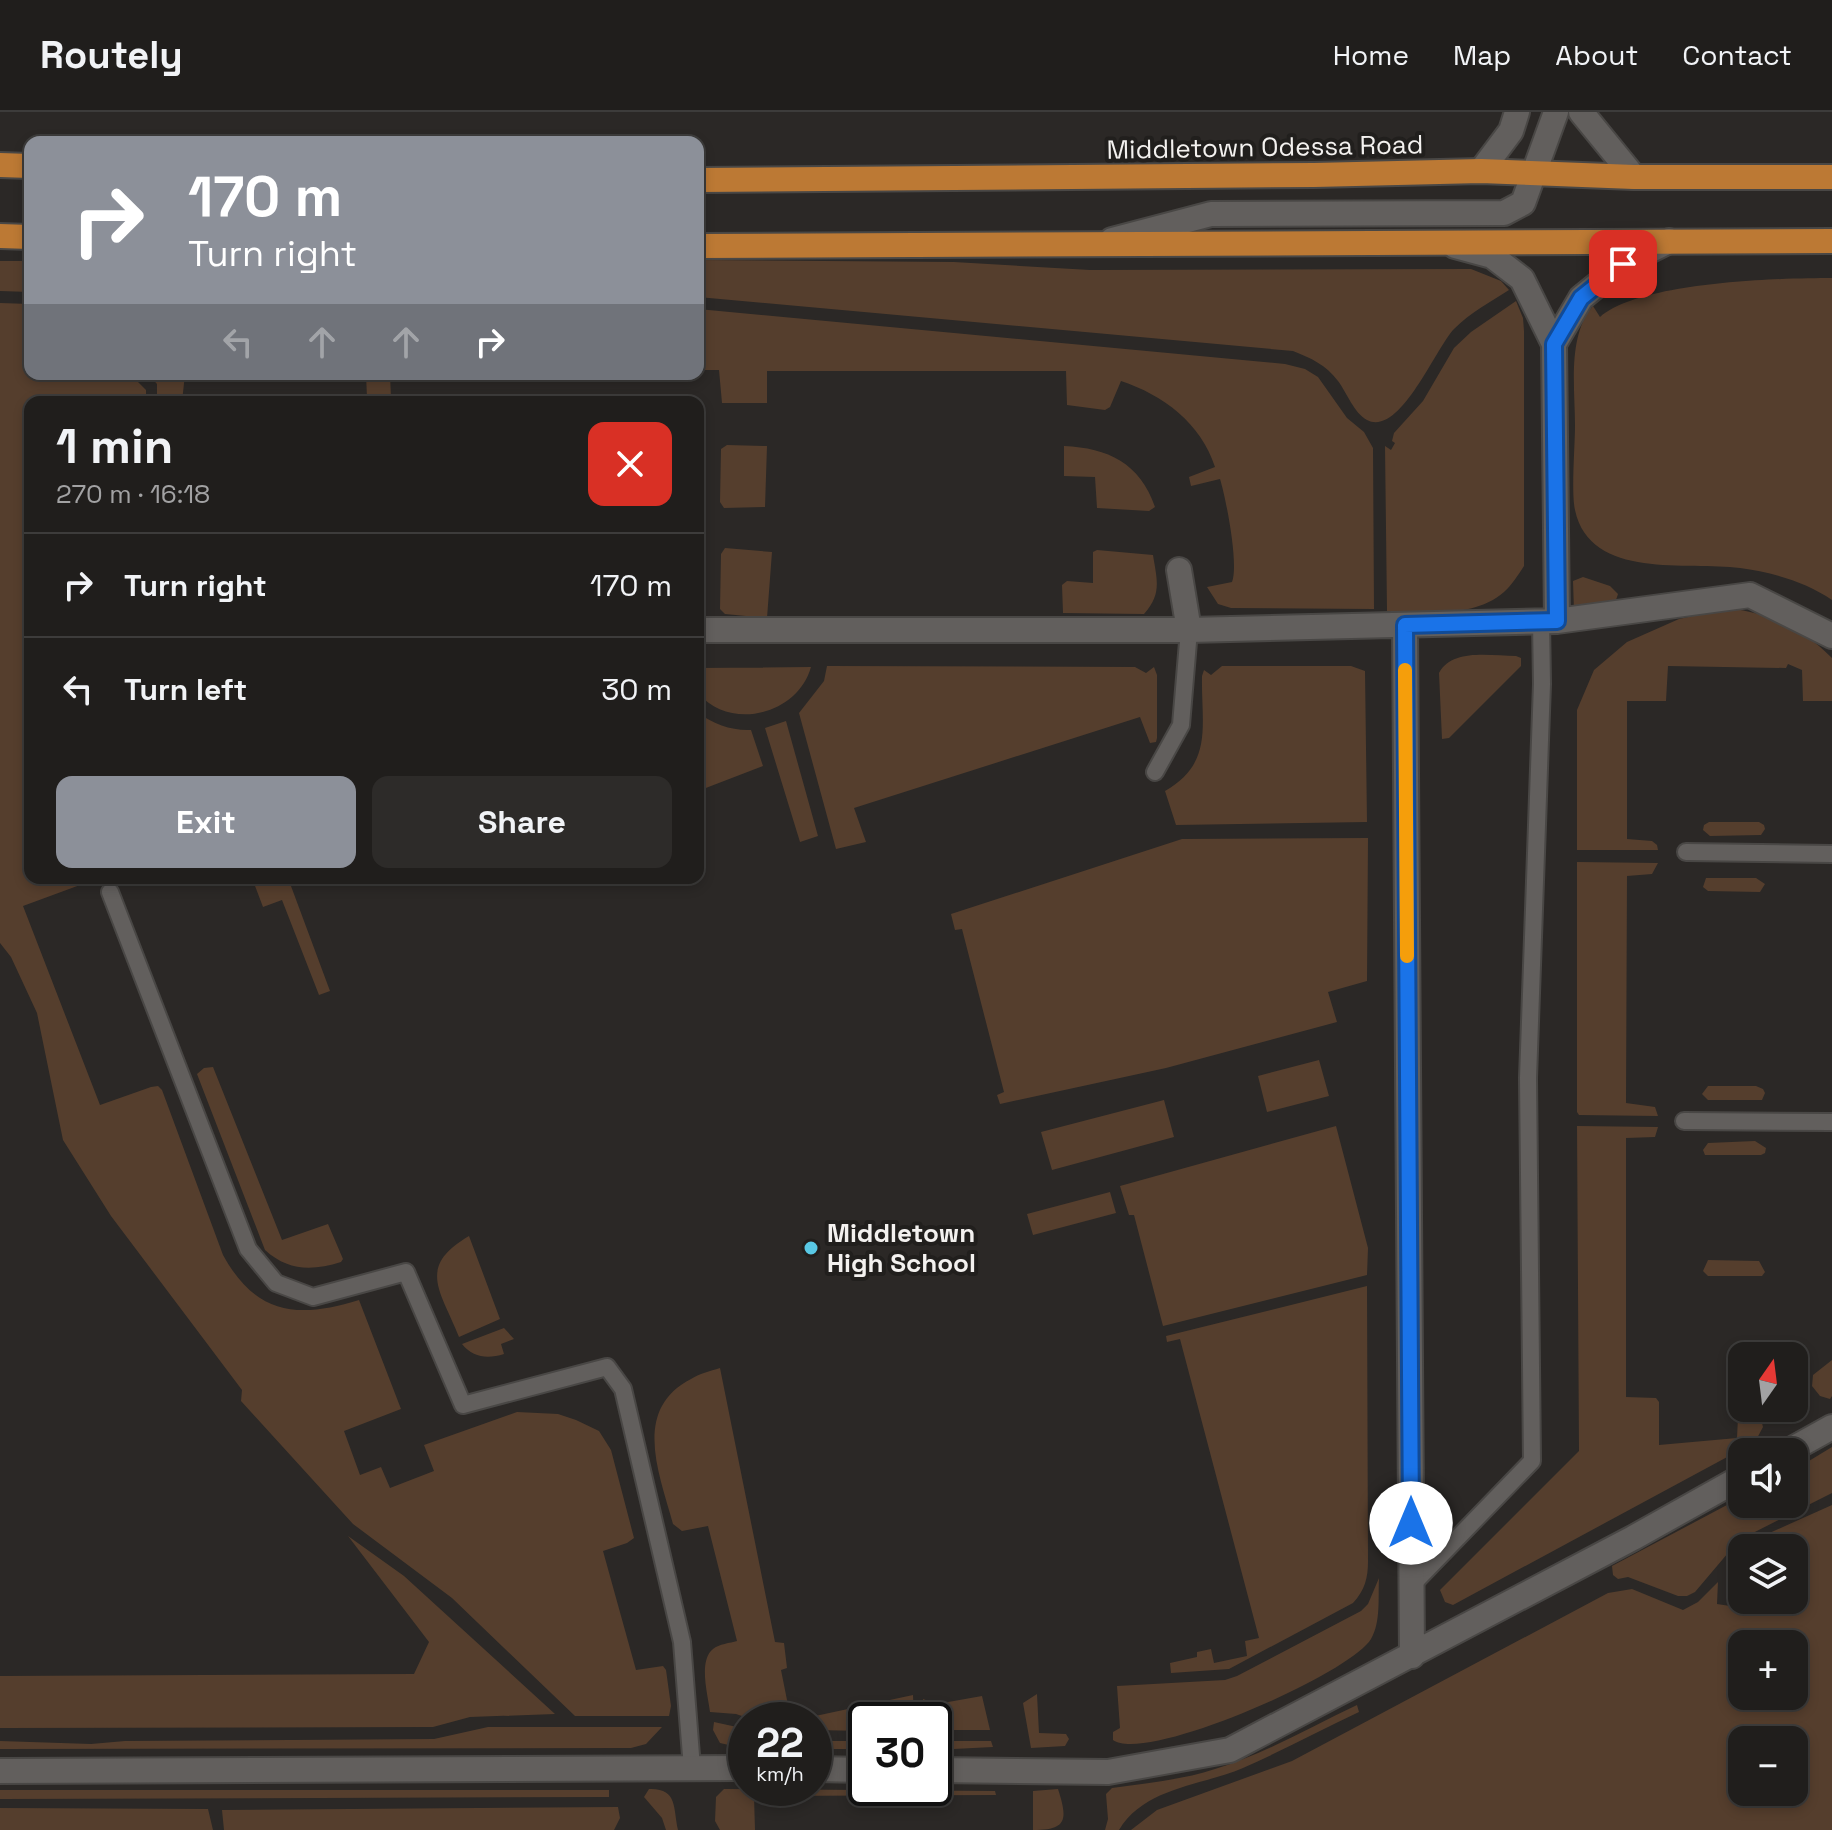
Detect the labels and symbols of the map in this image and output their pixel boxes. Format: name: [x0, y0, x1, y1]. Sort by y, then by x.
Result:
street label: Middletown Odessa Road: [1106, 127, 1424, 167]
pin: [1589, 230, 1657, 298]
place label: Middletown High School: [827, 1216, 976, 1280]
marker: Middletown High School: [802, 1239, 820, 1257]
north arrow: [1728, 1342, 1808, 1422]
position arrow: [1369, 1481, 1453, 1565]
speed limit sign: 30: [848, 1702, 952, 1806]

